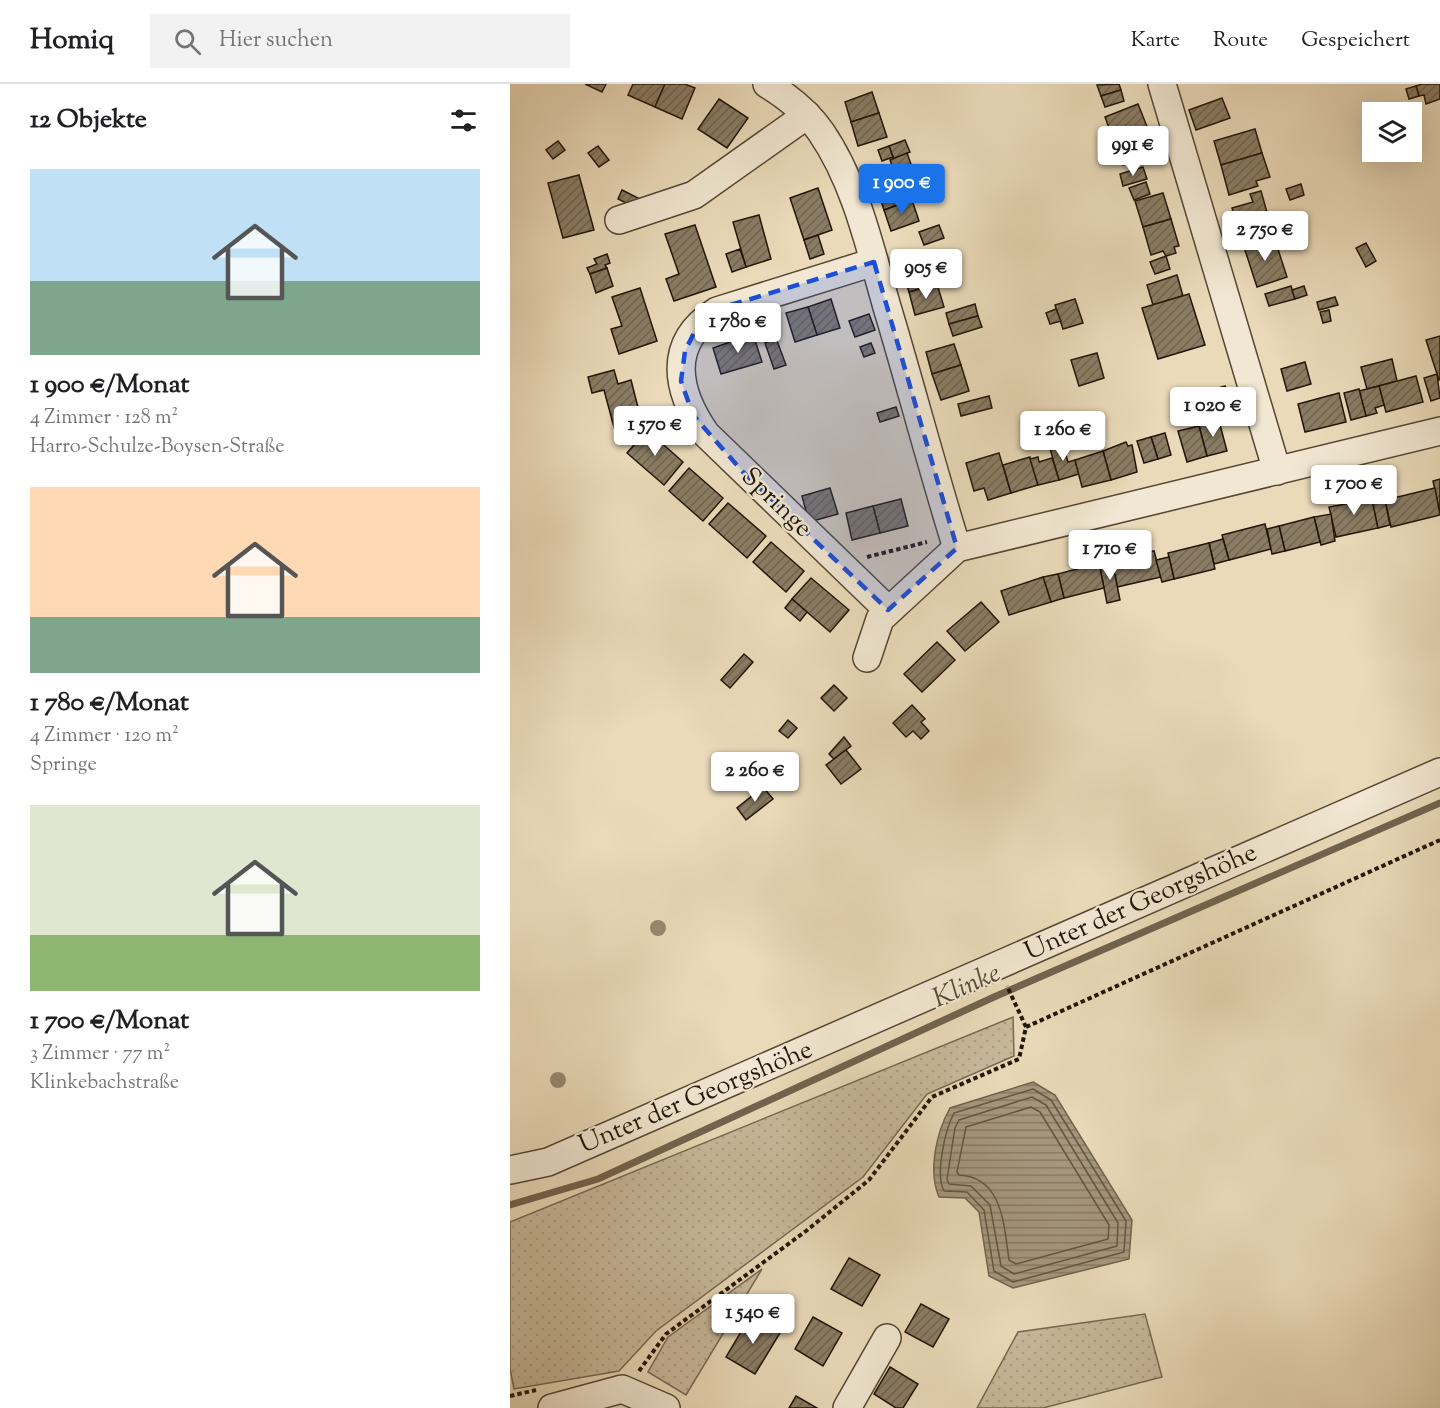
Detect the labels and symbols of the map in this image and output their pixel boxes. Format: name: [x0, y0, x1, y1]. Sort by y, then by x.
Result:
pin: 991 €: [1091, 126, 1175, 177]
pin: 1 900 €: [847, 164, 957, 215]
pin: 2 750 €: [1210, 211, 1320, 262]
pin: 905 €: [884, 249, 968, 300]
pin: 1 780 €: [683, 303, 793, 354]
pin: 1 020 €: [1158, 387, 1268, 438]
pin: 1 570 €: [600, 406, 710, 457]
pin: 1 260 €: [1008, 411, 1118, 462]
street label: Springe: [732, 460, 820, 546]
pin: 1 700 €: [1299, 465, 1409, 516]
pin: 1 710 €: [1055, 530, 1165, 581]
pin: 2 260 €: [700, 752, 810, 803]
street label: Unter der Georgshöhe: [1019, 835, 1263, 971]
water label: Klinke: [927, 955, 1007, 1019]
street label: Unter der Georgshöhe: [573, 1032, 819, 1164]
pin: 1 540 €: [698, 1294, 808, 1345]

